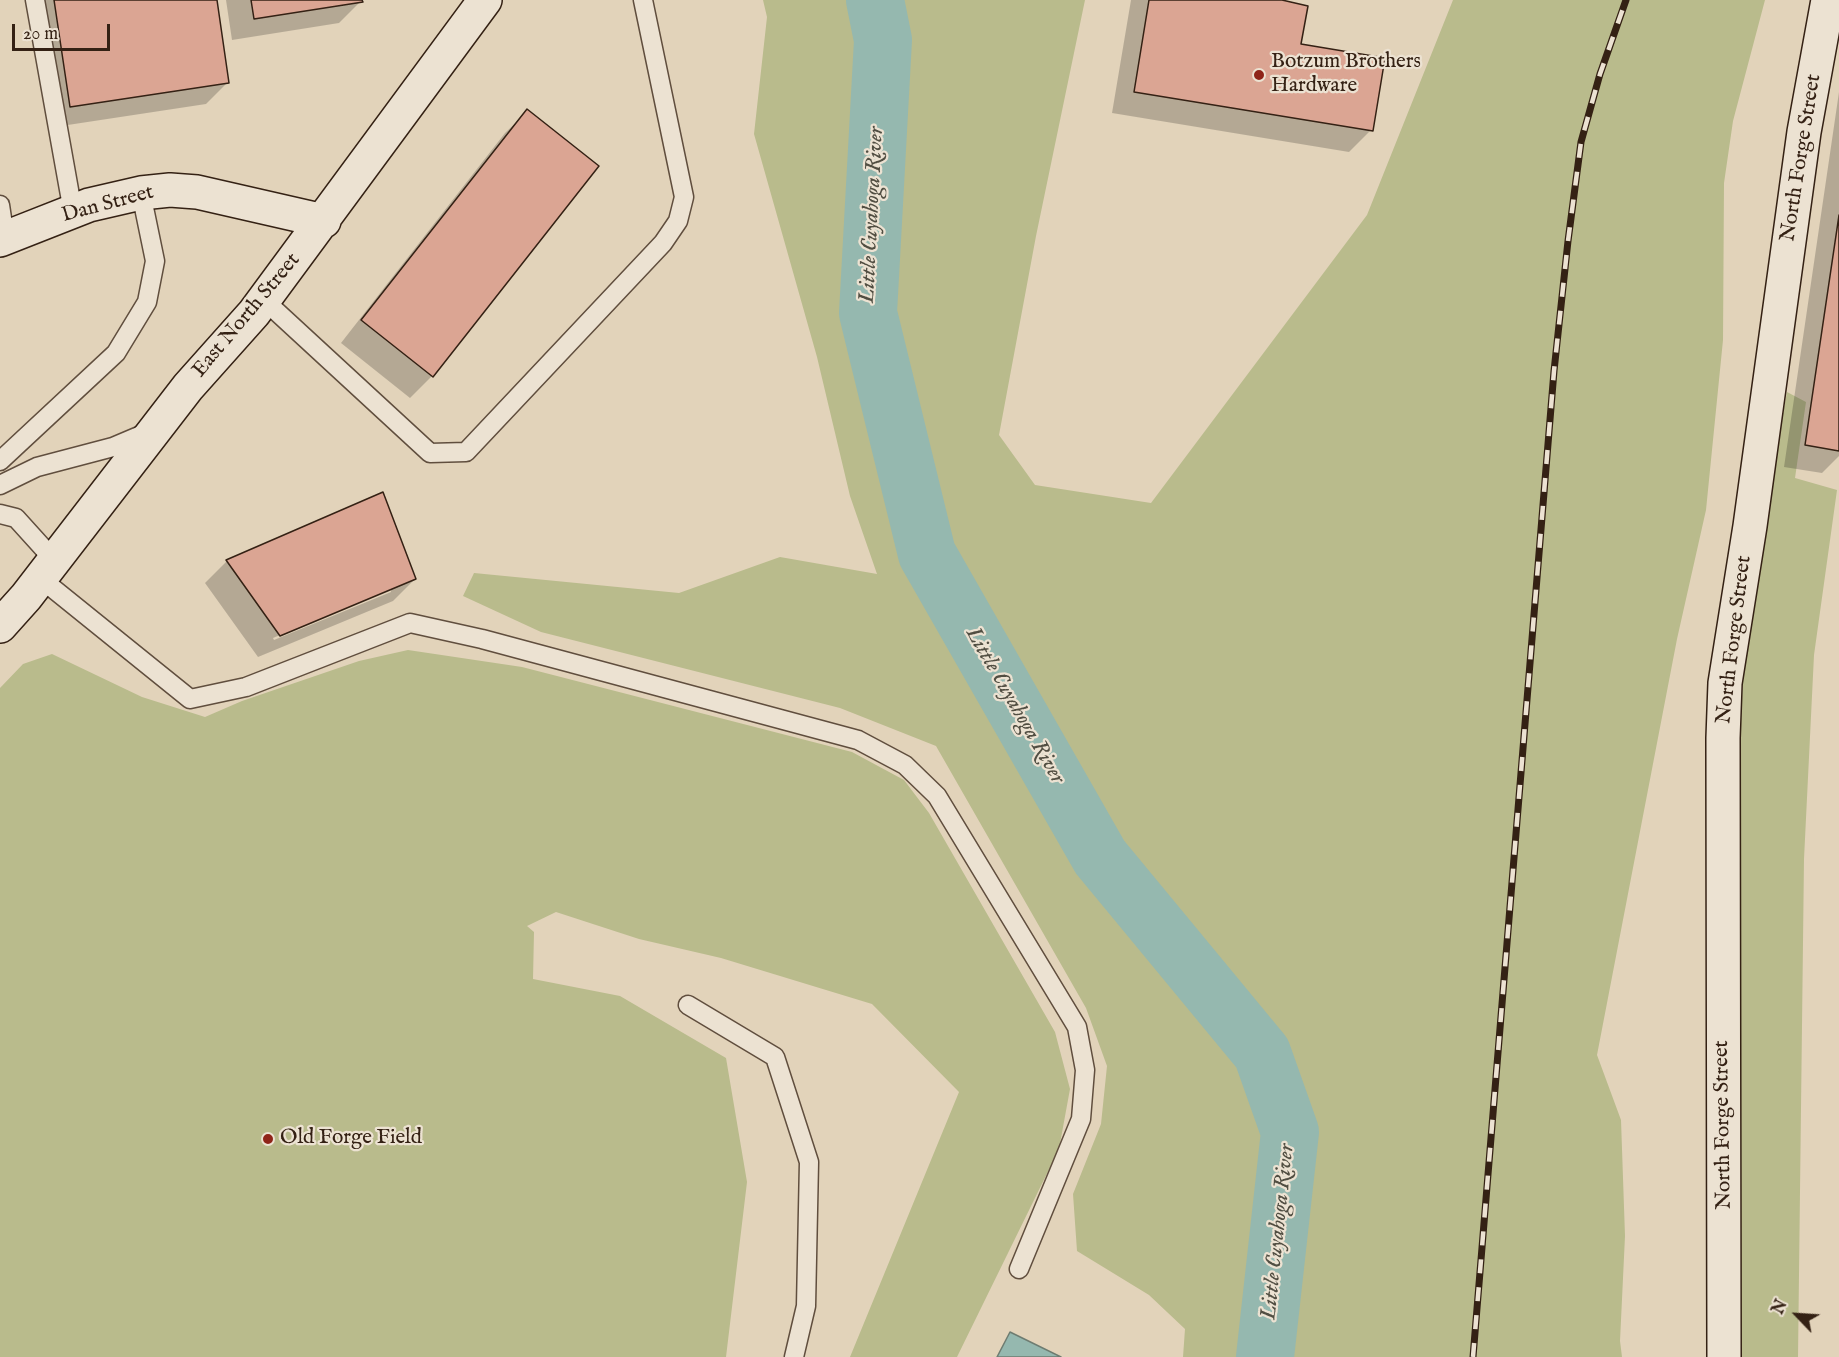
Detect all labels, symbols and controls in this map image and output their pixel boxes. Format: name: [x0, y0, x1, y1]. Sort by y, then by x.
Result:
scale bar: [15, 12, 112, 50]
text: 20 m: [23, 23, 58, 46]
place label: Botzum Brothers Hardware: [1271, 50, 1421, 100]
marker: Botzum Brothers Hardware: [1252, 68, 1266, 82]
street label: North Forge Street: [1776, 72, 1828, 244]
water label: Little Cuyahoga River: [855, 126, 891, 304]
street label: Dan Street: [59, 181, 157, 229]
street label: East North Street: [188, 249, 306, 383]
street label: North Forge Street: [1712, 554, 1758, 726]
water label: Little Cuyahoga River: [958, 623, 1070, 789]
street label: North Forge Street: [1710, 1040, 1738, 1210]
place label: Old Forge Field: [280, 1126, 422, 1152]
marker: Old Forge Field: [261, 1132, 275, 1146]
water label: Little Cuyahoga River: [1257, 1143, 1301, 1321]
north arrow: [1767, 1285, 1827, 1345]
text: N: [1769, 1297, 1793, 1318]

